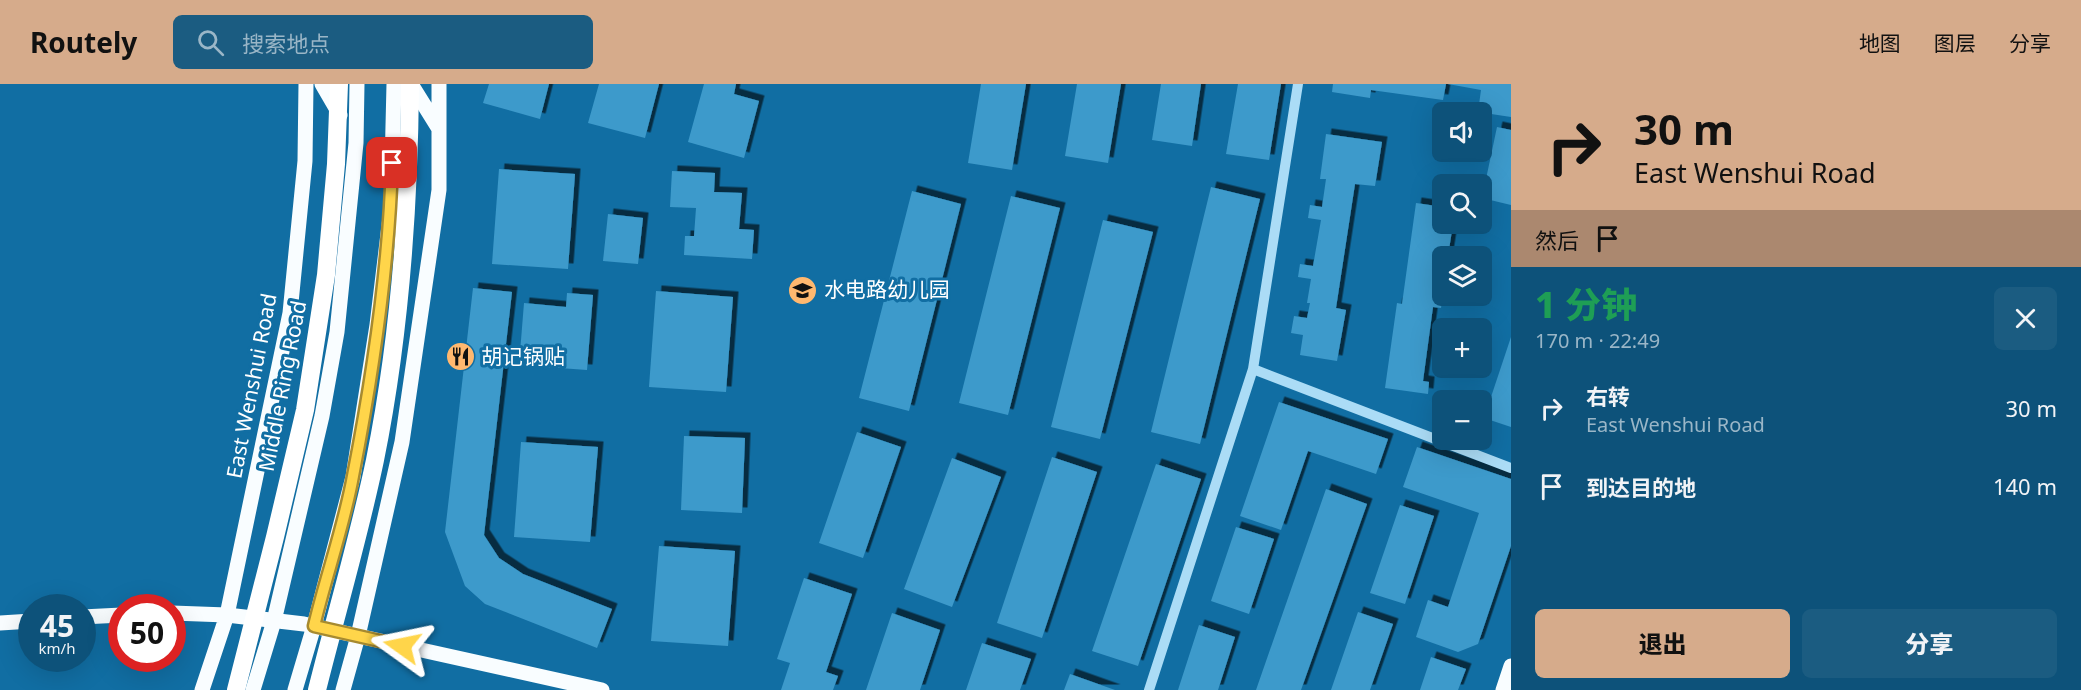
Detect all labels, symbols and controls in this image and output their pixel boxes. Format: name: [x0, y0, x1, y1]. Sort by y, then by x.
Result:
search box: [173, 15, 593, 69]
text: Routely: [30, 23, 137, 61]
icon: search: [194, 26, 227, 59]
text: 搜索地点: [242, 28, 330, 58]
text: 地图: [1859, 29, 1901, 57]
text: 图层: [1934, 29, 1976, 57]
text: 分享: [2009, 29, 2051, 57]
text: 30 m: [1634, 100, 1734, 157]
map controls: [1432, 102, 1492, 450]
button: sound: [1432, 102, 1492, 162]
icon: right: [1535, 108, 1613, 186]
pin: [366, 137, 417, 188]
icon: arrive: [375, 146, 408, 179]
text: East Wenshui Road: [1634, 154, 1876, 191]
button: search: [1432, 174, 1492, 234]
icon: arrive: [1591, 222, 1624, 255]
text: 然后: [1535, 225, 1579, 255]
button: layers: [1432, 246, 1492, 306]
school or university icon: 水电路幼儿园: [787, 274, 819, 306]
place label: 水电路幼儿园: [824, 275, 950, 303]
text: 1 分钟: [1535, 280, 1637, 329]
button: close: [1994, 287, 2057, 350]
street label: East Wenshui Road: [219, 291, 283, 481]
street label: Middle Ring Road: [252, 298, 312, 474]
button: +: [1432, 318, 1492, 378]
text: 170 m · 22:49: [1535, 327, 1660, 354]
restaurant icon: 胡记锅贴: [444, 341, 476, 373]
place label: 胡记锅贴: [481, 342, 565, 370]
text: 右转: [1586, 381, 1630, 411]
button: −: [1432, 390, 1492, 450]
icon: right: [1535, 392, 1568, 425]
text: 30 m: [2006, 393, 2057, 423]
text: East Wenshui Road: [1586, 411, 1765, 438]
icon: arrive: [1535, 470, 1568, 503]
text: 140 m: [1993, 471, 2057, 501]
text: 到达目的地: [1586, 472, 1696, 502]
speed limit sign: 50: [108, 594, 186, 672]
text: 45: [40, 605, 74, 646]
button: 退出: [1535, 609, 1790, 678]
button: 分享: [1802, 609, 2057, 678]
position arrow: [370, 614, 434, 678]
text: km/h: [39, 638, 75, 658]

